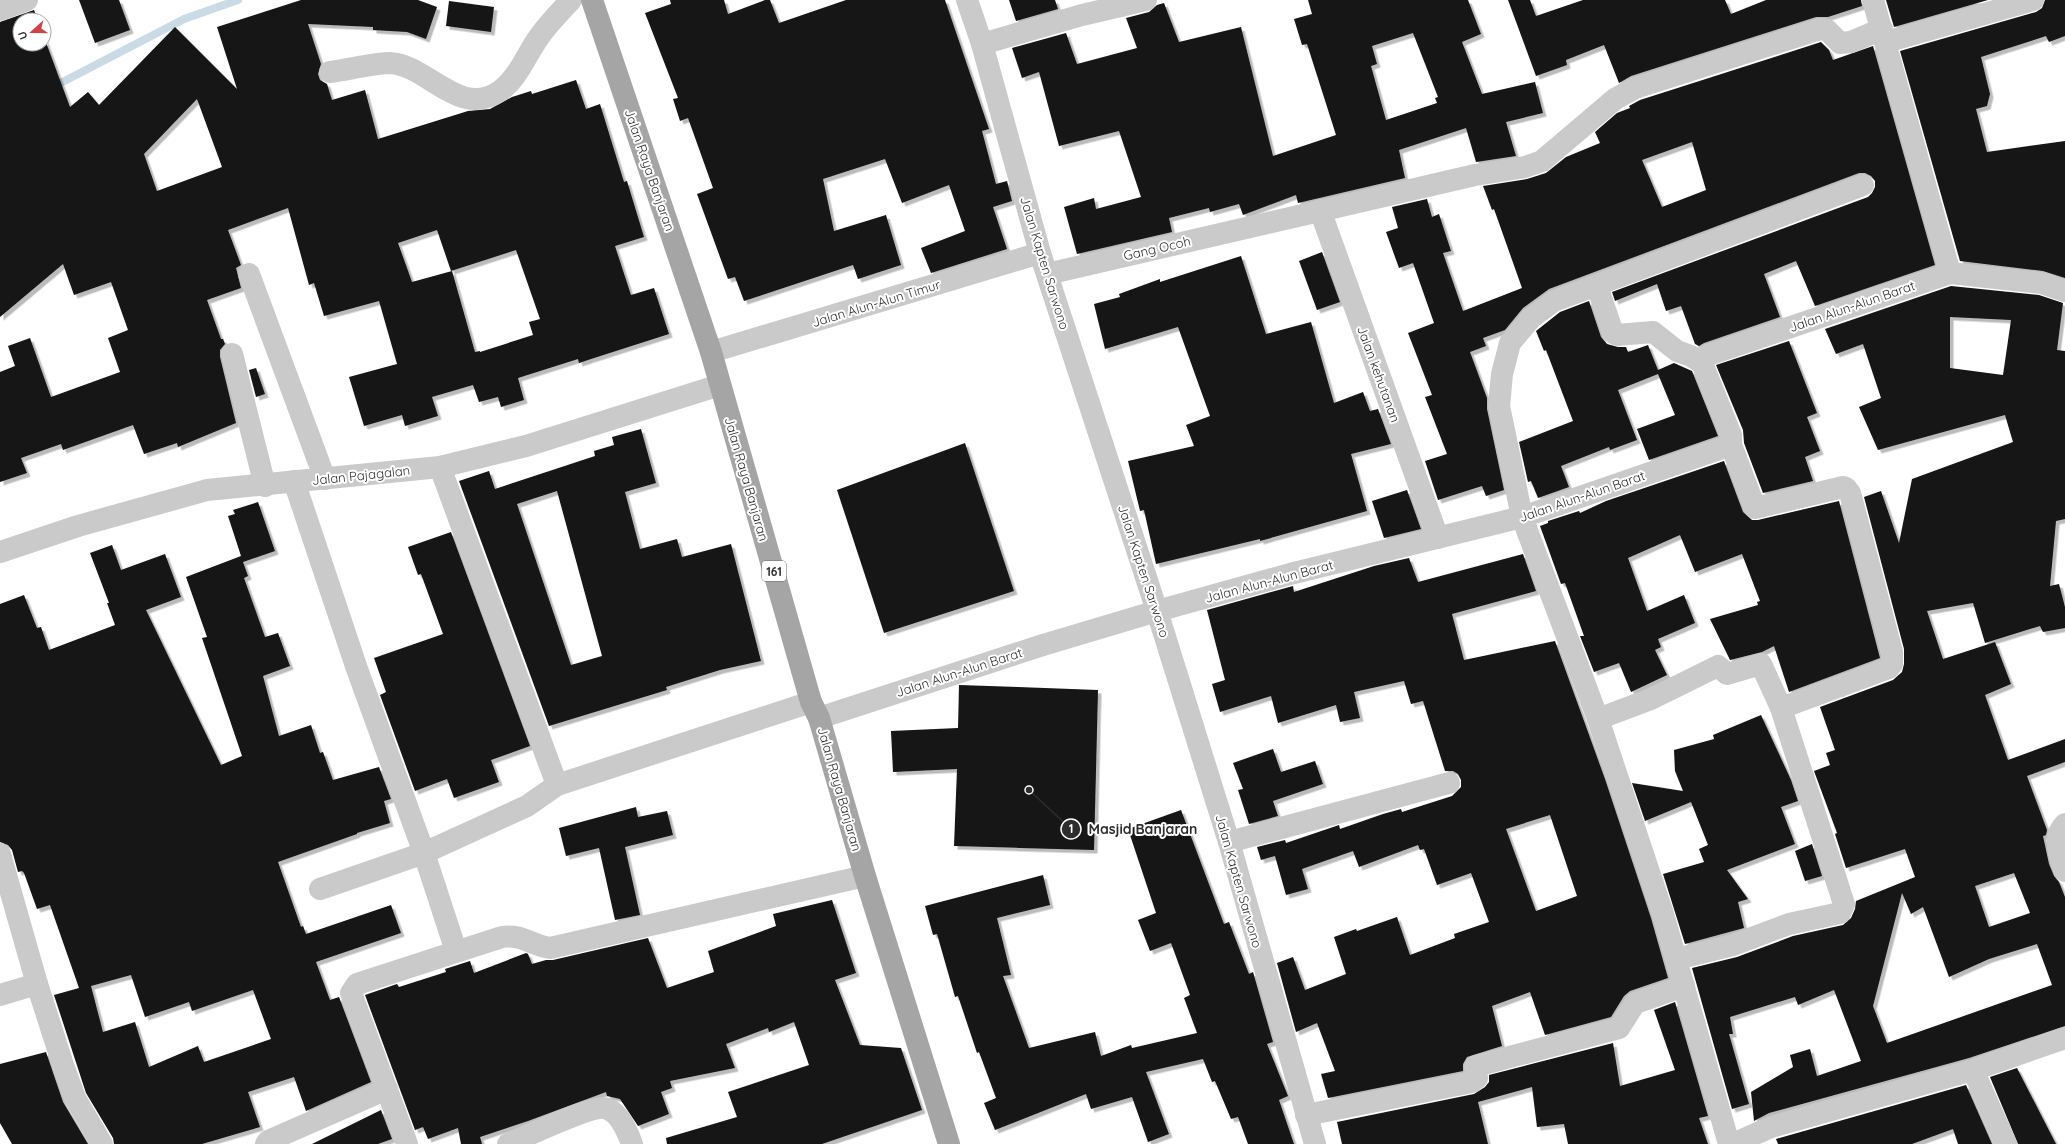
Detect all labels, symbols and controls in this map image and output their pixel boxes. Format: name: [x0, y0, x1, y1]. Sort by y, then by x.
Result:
north arrow: [12, 12, 52, 52]
text: U: [15, 29, 31, 42]
street label: Jalan Raya Banjaran: [622, 107, 678, 233]
street label: Jalan Kapten Sarwono: [1017, 195, 1073, 332]
street label: Gang Ocoh: [1122, 233, 1192, 263]
street label: Jalan Alun-Alun Timur: [810, 276, 942, 330]
street label: Jalan Alun-Alun Barat: [1787, 277, 1917, 335]
street label: Jalan kehutanan: [1354, 324, 1404, 424]
street label: Jalan Raya Banjaran: [722, 415, 772, 543]
street label: Jalan Pajagalan: [311, 462, 411, 488]
street label: Jalan Alun-Alun Barat: [1517, 467, 1647, 525]
street label: Jalan Kapten Sarwono: [1115, 503, 1173, 639]
street label: Jalan Alun-Alun Barat: [1203, 556, 1335, 606]
road number: 161: [762, 561, 786, 581]
street label: Jalan Alun-Alun Barat: [894, 644, 1024, 700]
street label: Jalan Raya Banjaran: [815, 725, 865, 853]
street label: Jalan Kapten Sarwono: [1212, 812, 1266, 950]
callout: Masjid Banjaran: [1061, 816, 1205, 842]
text: Masjid Banjaran: [1089, 820, 1197, 838]
text: 1: [1069, 821, 1073, 836]

